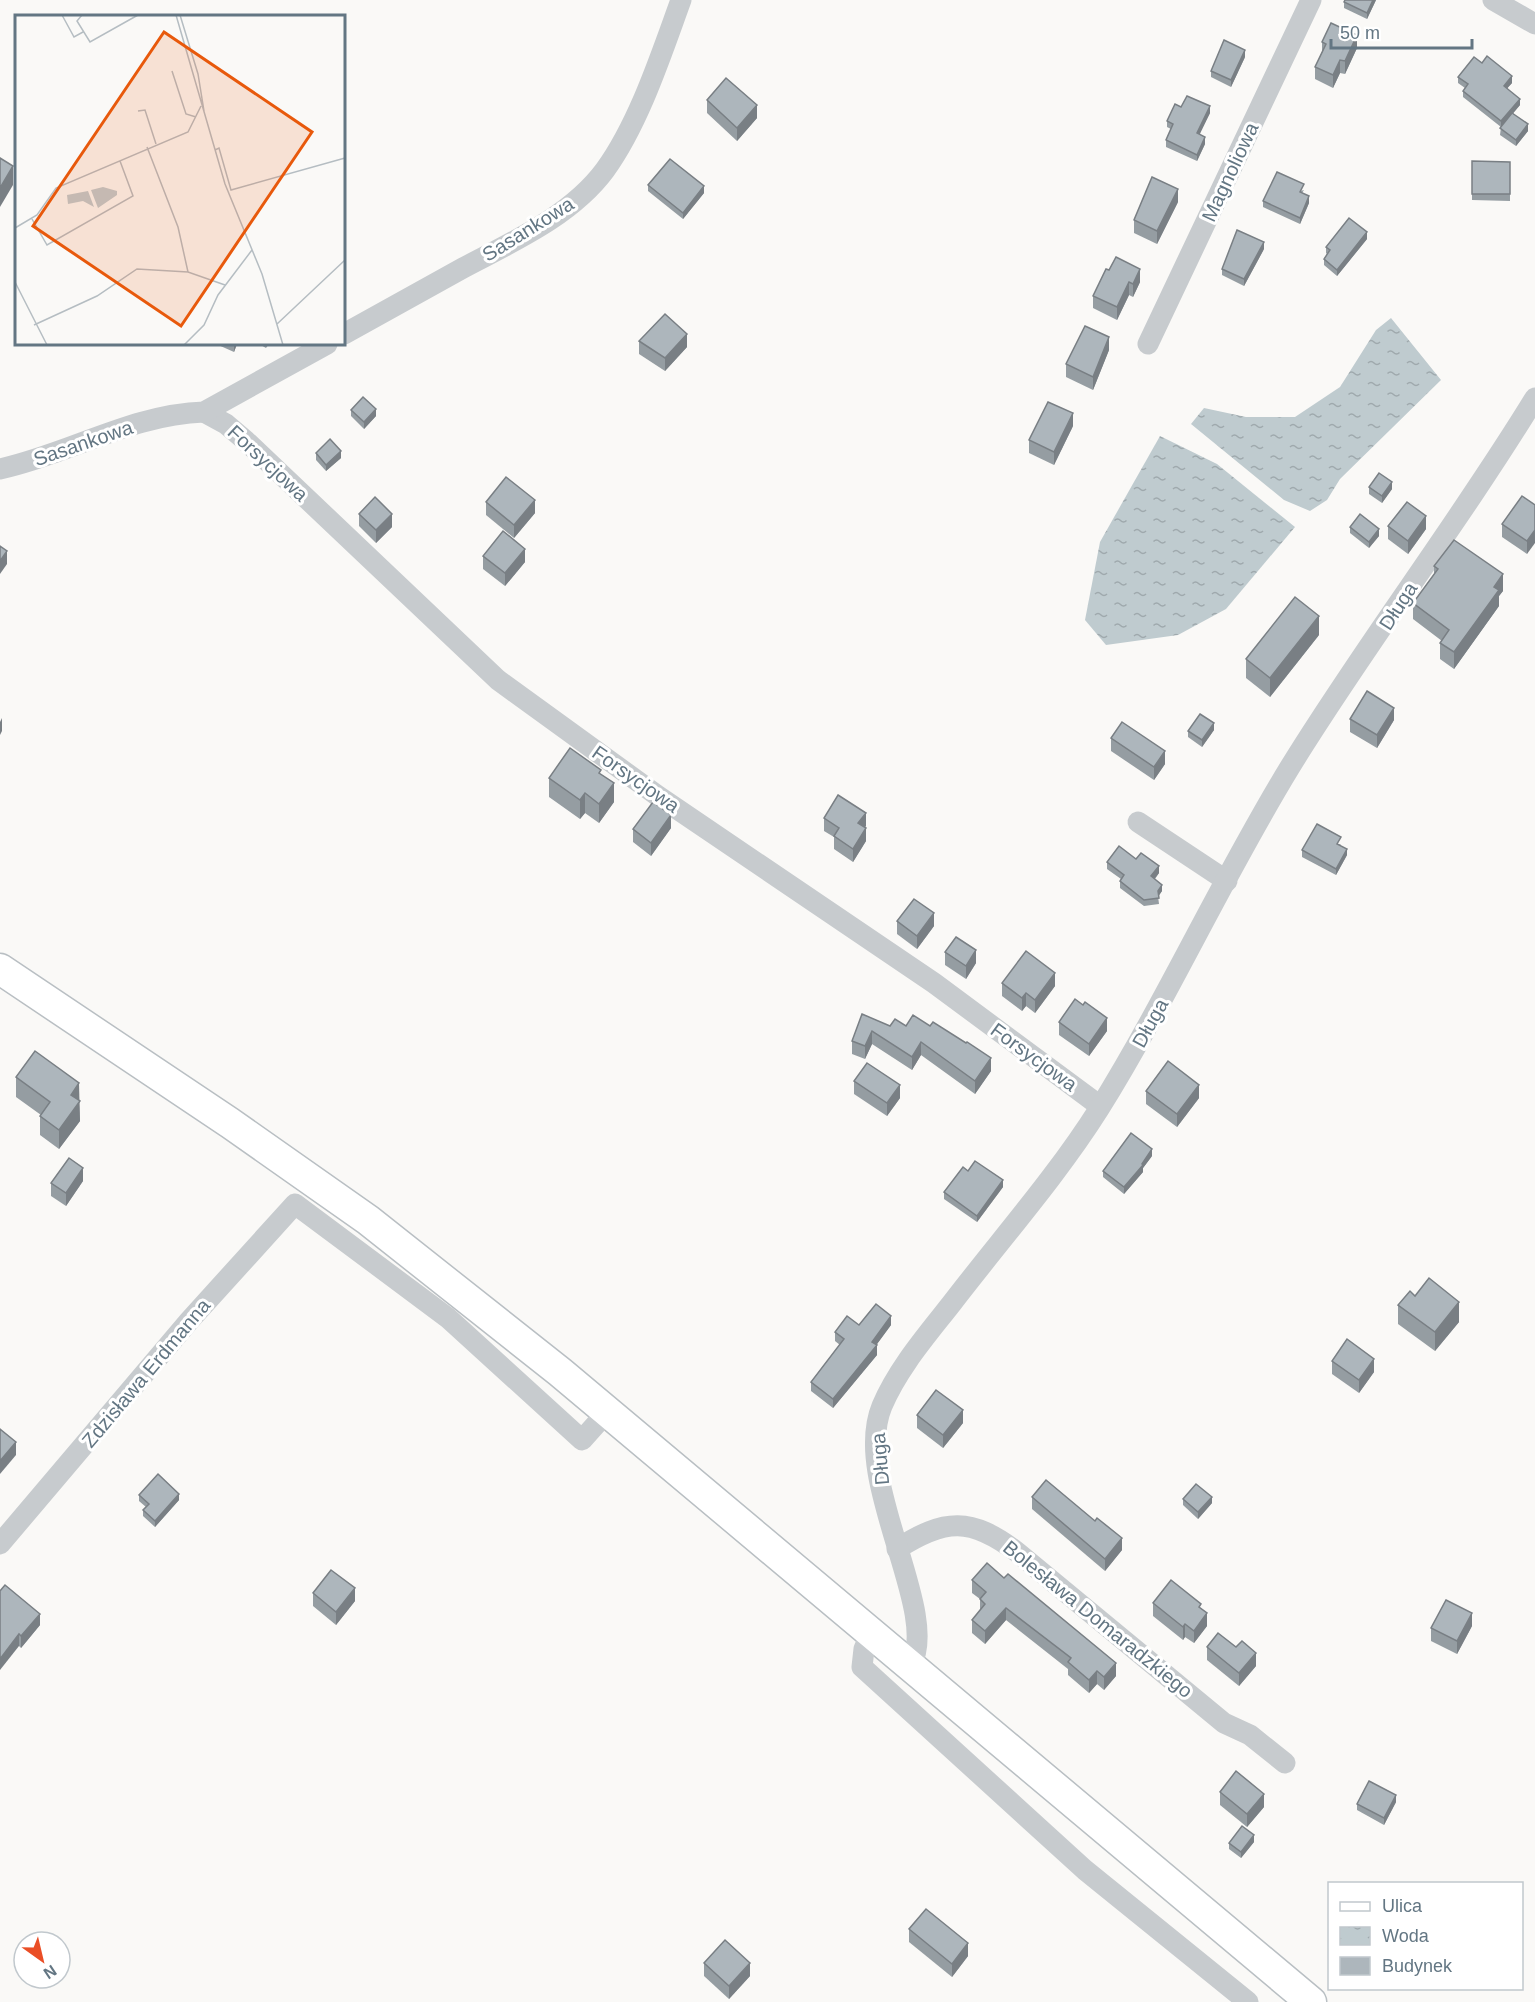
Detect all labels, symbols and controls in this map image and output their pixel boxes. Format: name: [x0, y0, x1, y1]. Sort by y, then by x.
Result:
scale bar: [1331, 12, 1472, 50]
inset map: [15, 15, 345, 345]
text: 50 m: [1340, 23, 1380, 43]
street label: Magnoliowa: [1197, 118, 1263, 225]
street label: Sasankowa: [478, 192, 578, 266]
street label: Sasankowa: [31, 415, 136, 470]
street label: Forsycjowa: [224, 420, 313, 506]
street label: Długa: [1375, 577, 1422, 634]
street label: Forsycjowa: [588, 741, 684, 818]
street label: Długa: [1128, 994, 1173, 1051]
street label: Forsycjowa: [987, 1018, 1082, 1096]
street label: Zdzisława Erdmanna: [78, 1294, 215, 1452]
street label: Długa: [867, 1431, 893, 1486]
street label: Bolesława Domaradzkiego: [999, 1536, 1197, 1702]
legend: [1328, 1882, 1523, 1990]
text: Ulica: [1382, 1896, 1423, 1916]
text: Woda: [1382, 1926, 1430, 1946]
north arrow: [12, 1930, 72, 1990]
text: Budynek: [1382, 1956, 1453, 1976]
text: N: [41, 1962, 60, 1982]

